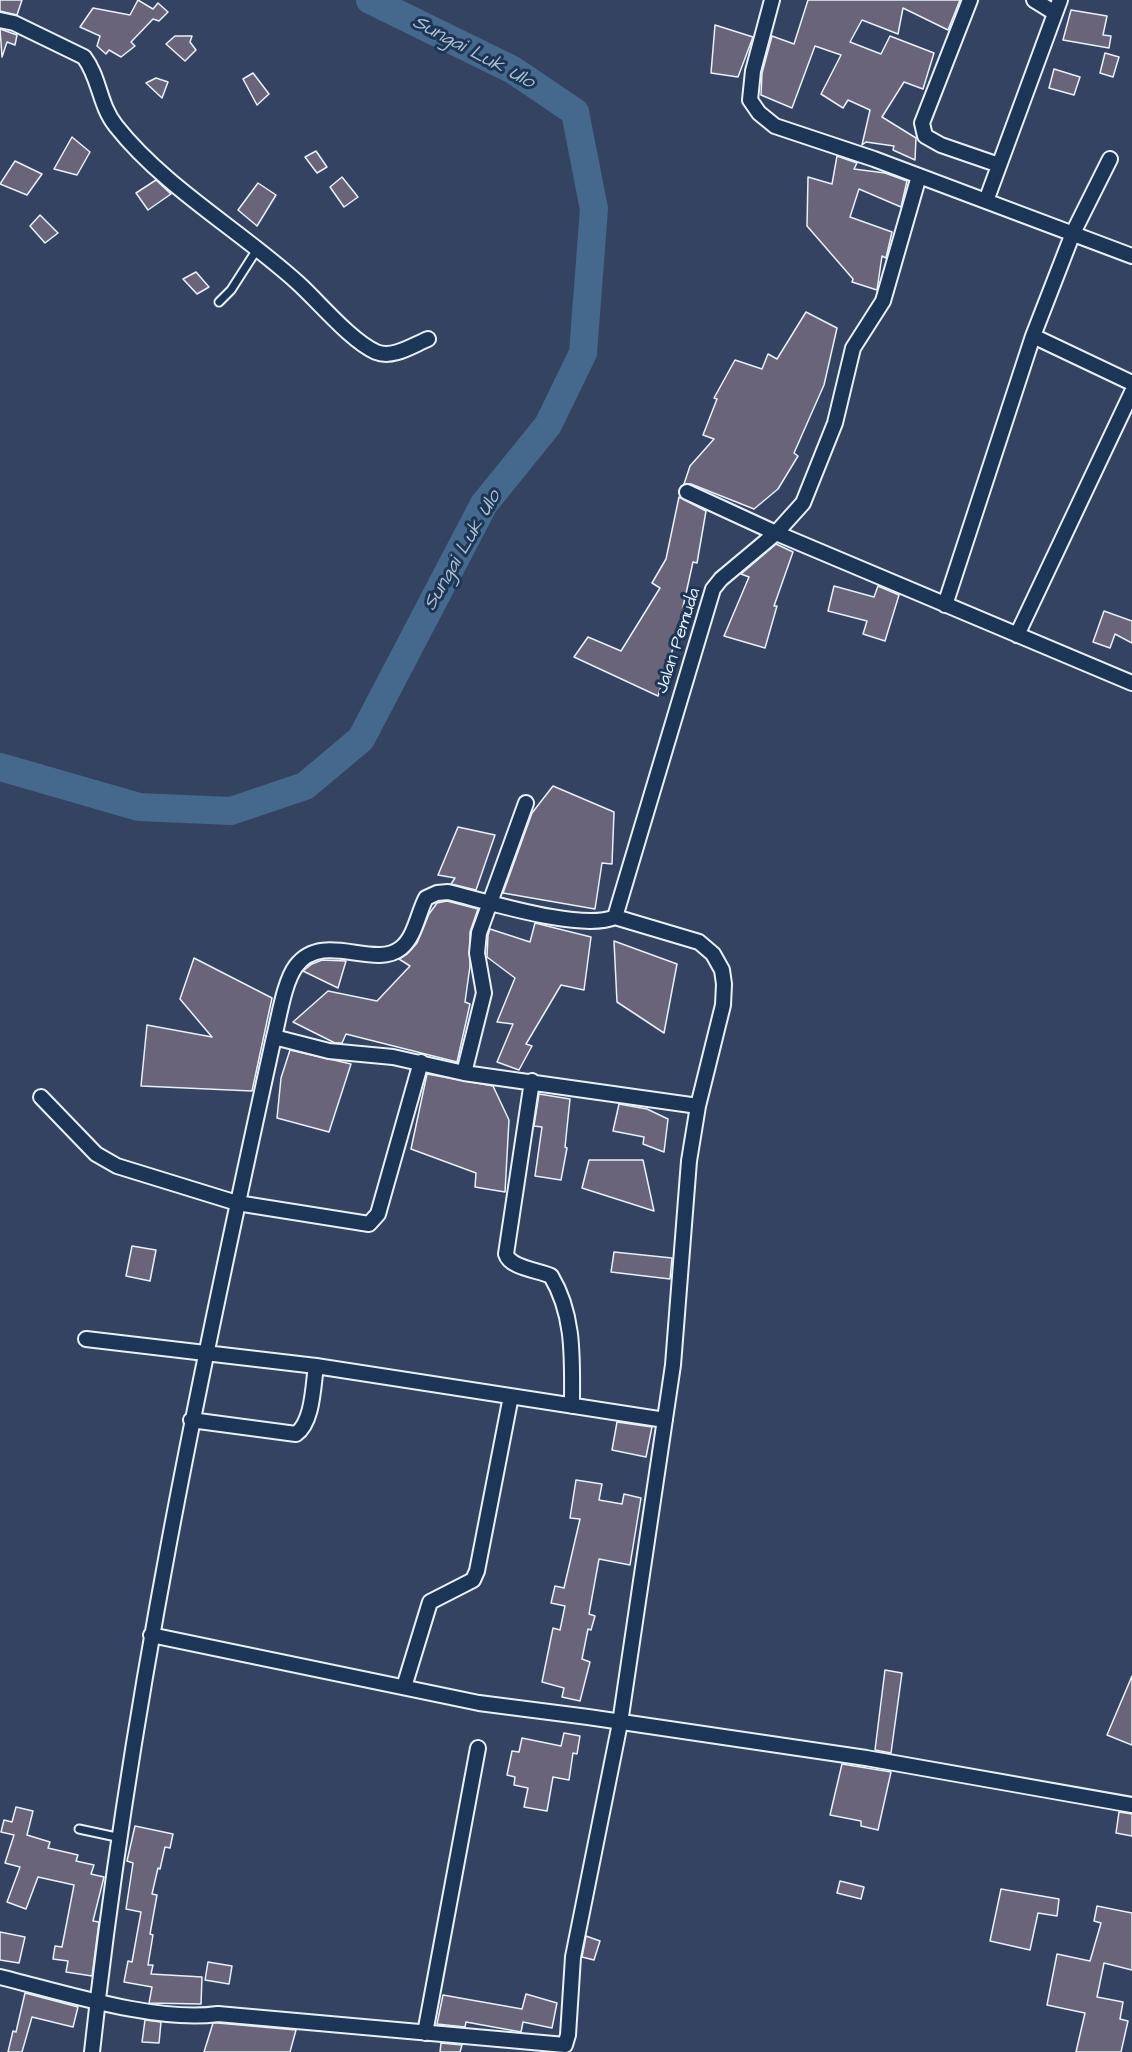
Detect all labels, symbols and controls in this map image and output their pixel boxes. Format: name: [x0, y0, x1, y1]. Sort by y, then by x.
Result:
water label: Sungai Luk Ulo: [408, 11, 538, 95]
water label: Sungai Luk Ulo: [419, 487, 507, 615]
street label: Jalan Pemuda: [652, 586, 706, 696]

